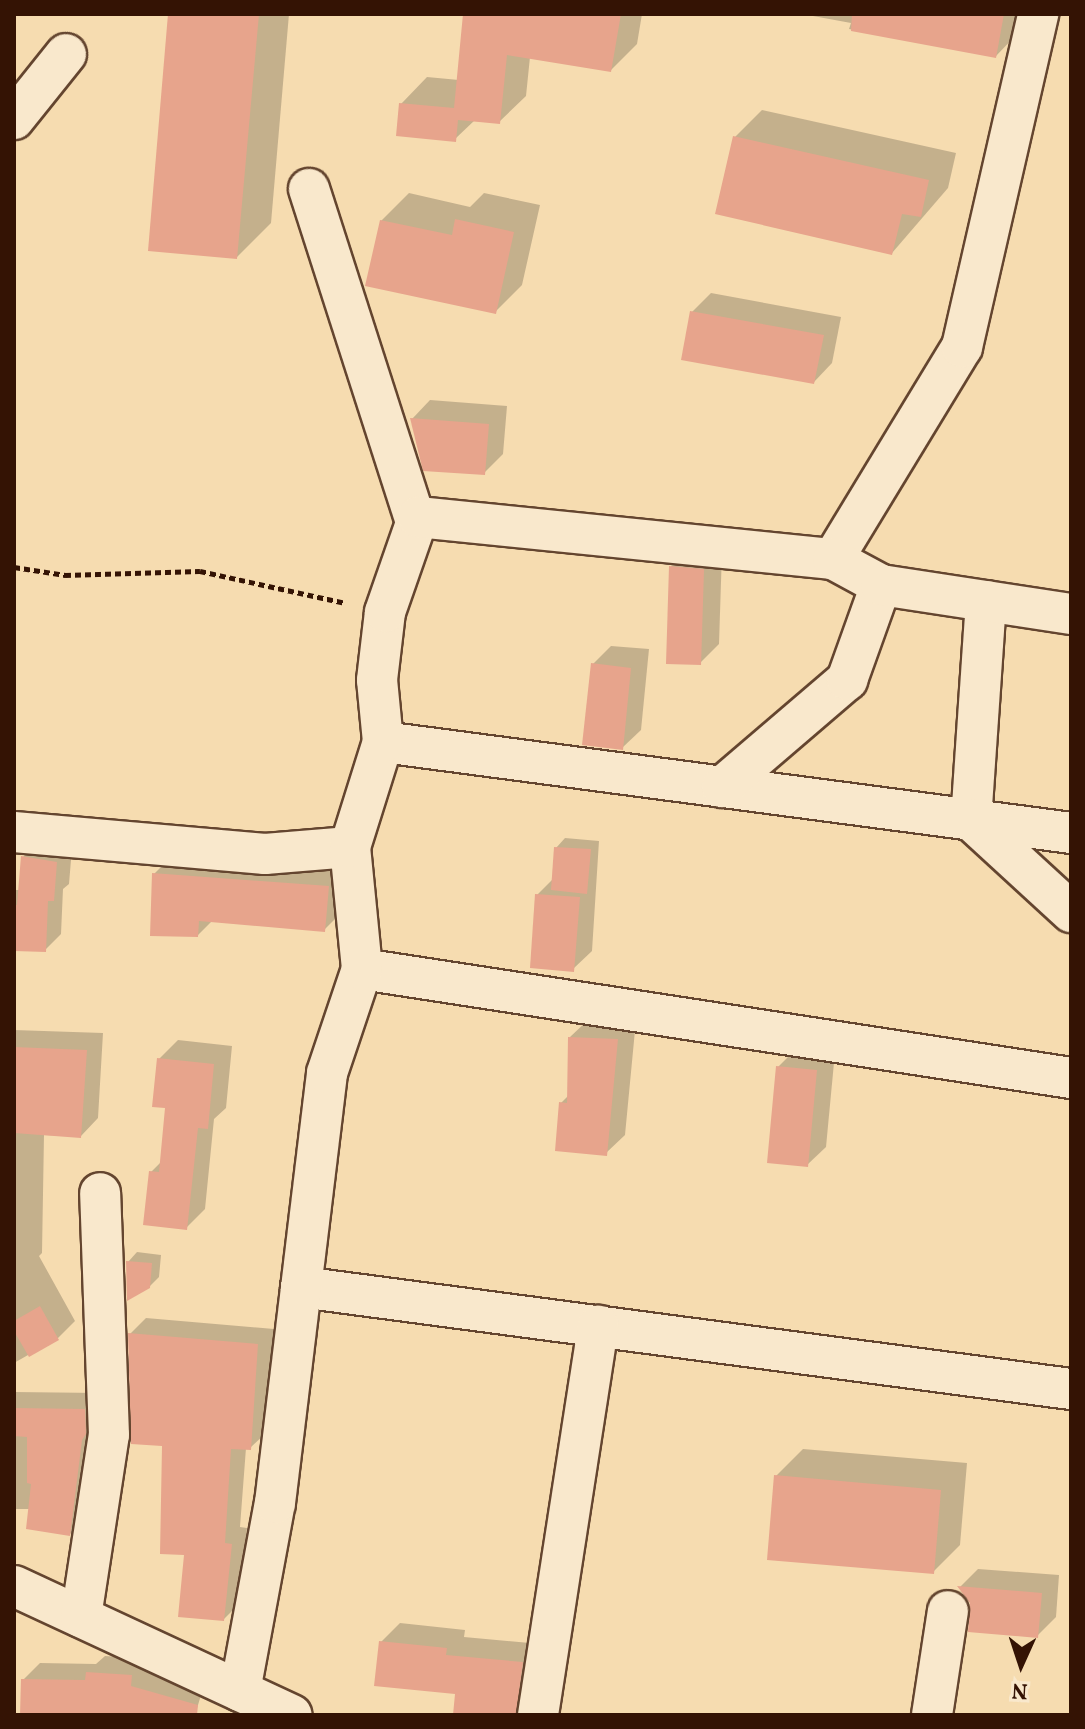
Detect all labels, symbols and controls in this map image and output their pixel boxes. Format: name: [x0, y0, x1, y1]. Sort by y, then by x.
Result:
north arrow: [981, 1625, 1061, 1705]
text: N: [1011, 1674, 1029, 1705]

